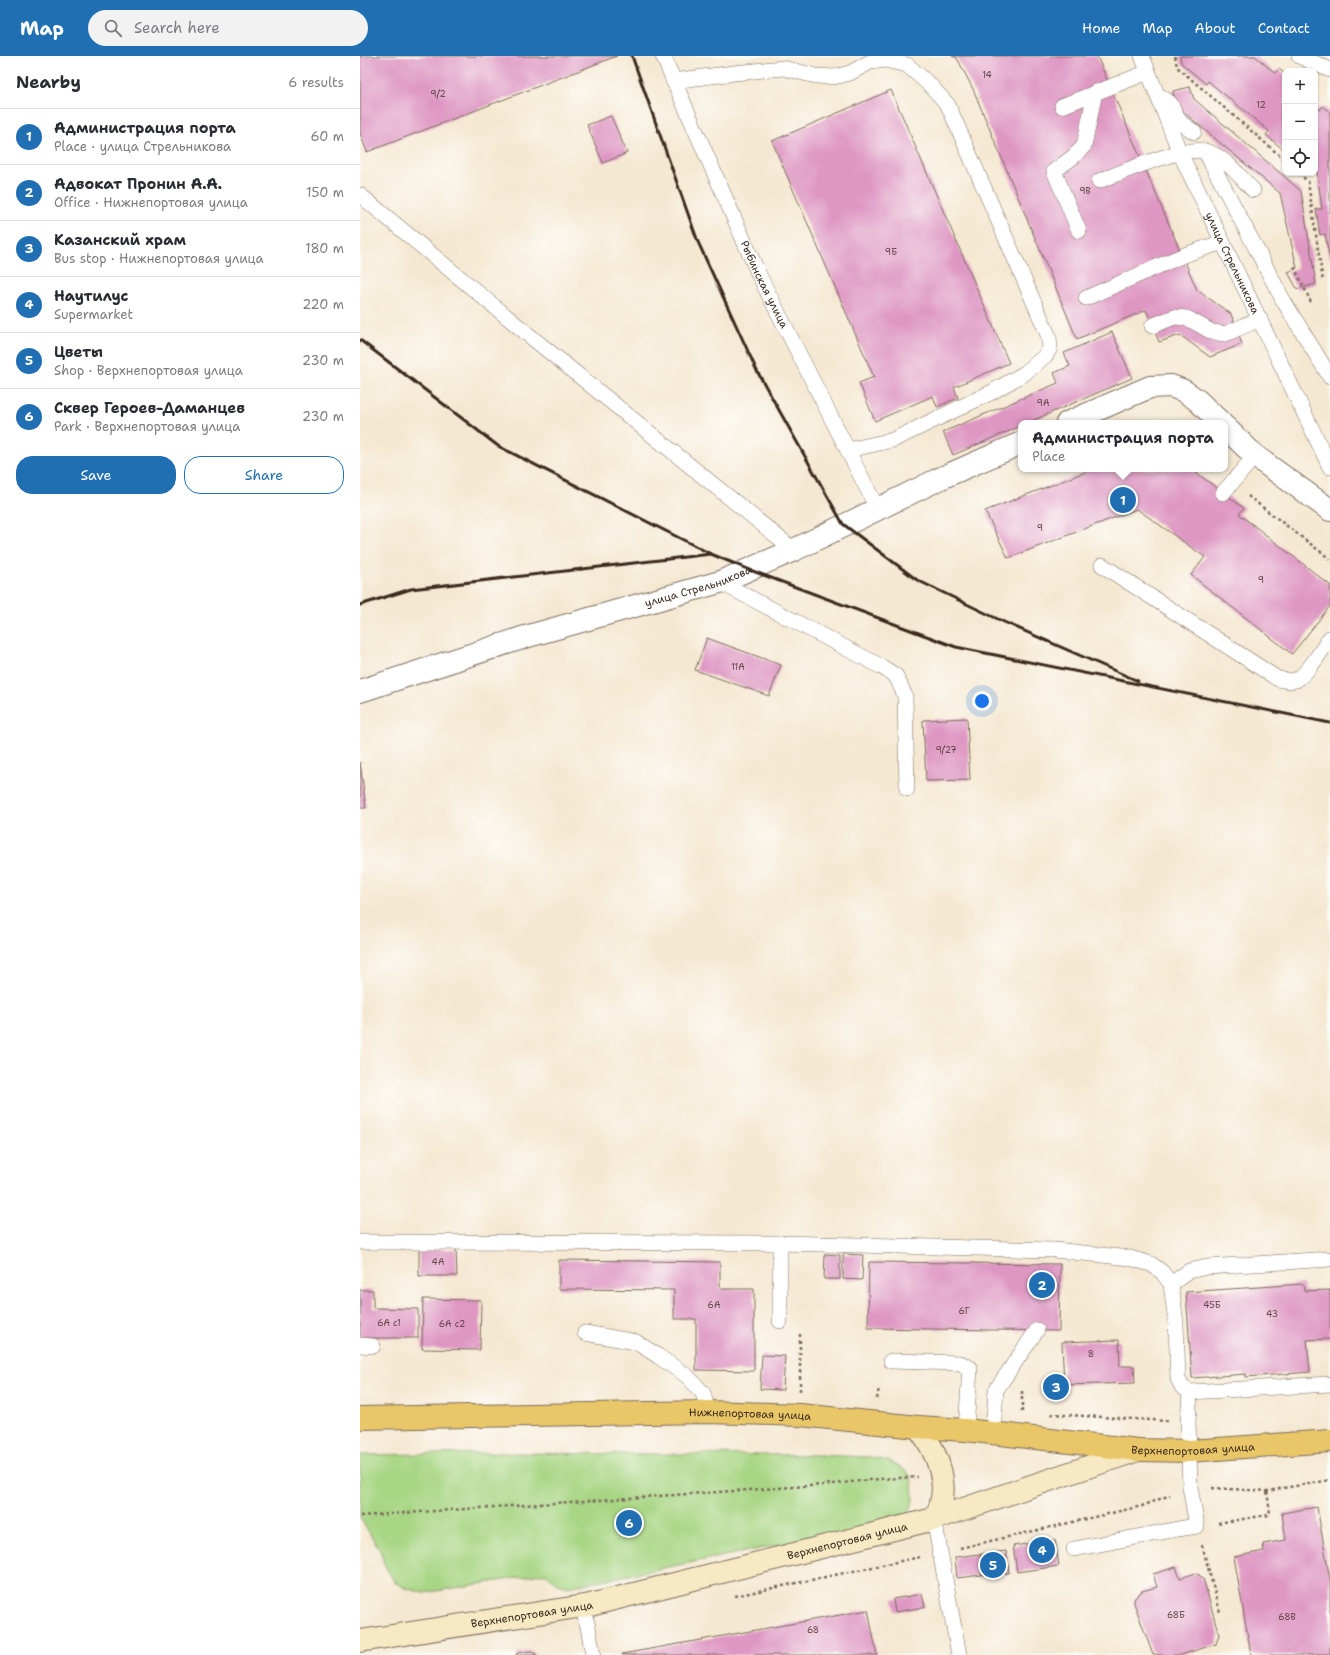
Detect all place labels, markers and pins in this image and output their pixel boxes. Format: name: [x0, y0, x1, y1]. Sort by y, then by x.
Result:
pin: 1: [1110, 485, 1136, 515]
pin: 2: [1029, 1270, 1055, 1300]
pin: 3: [1043, 1372, 1069, 1402]
pin: 6: [616, 1508, 642, 1538]
pin: 4: [1029, 1535, 1055, 1565]
pin: 5: [980, 1550, 1006, 1580]

